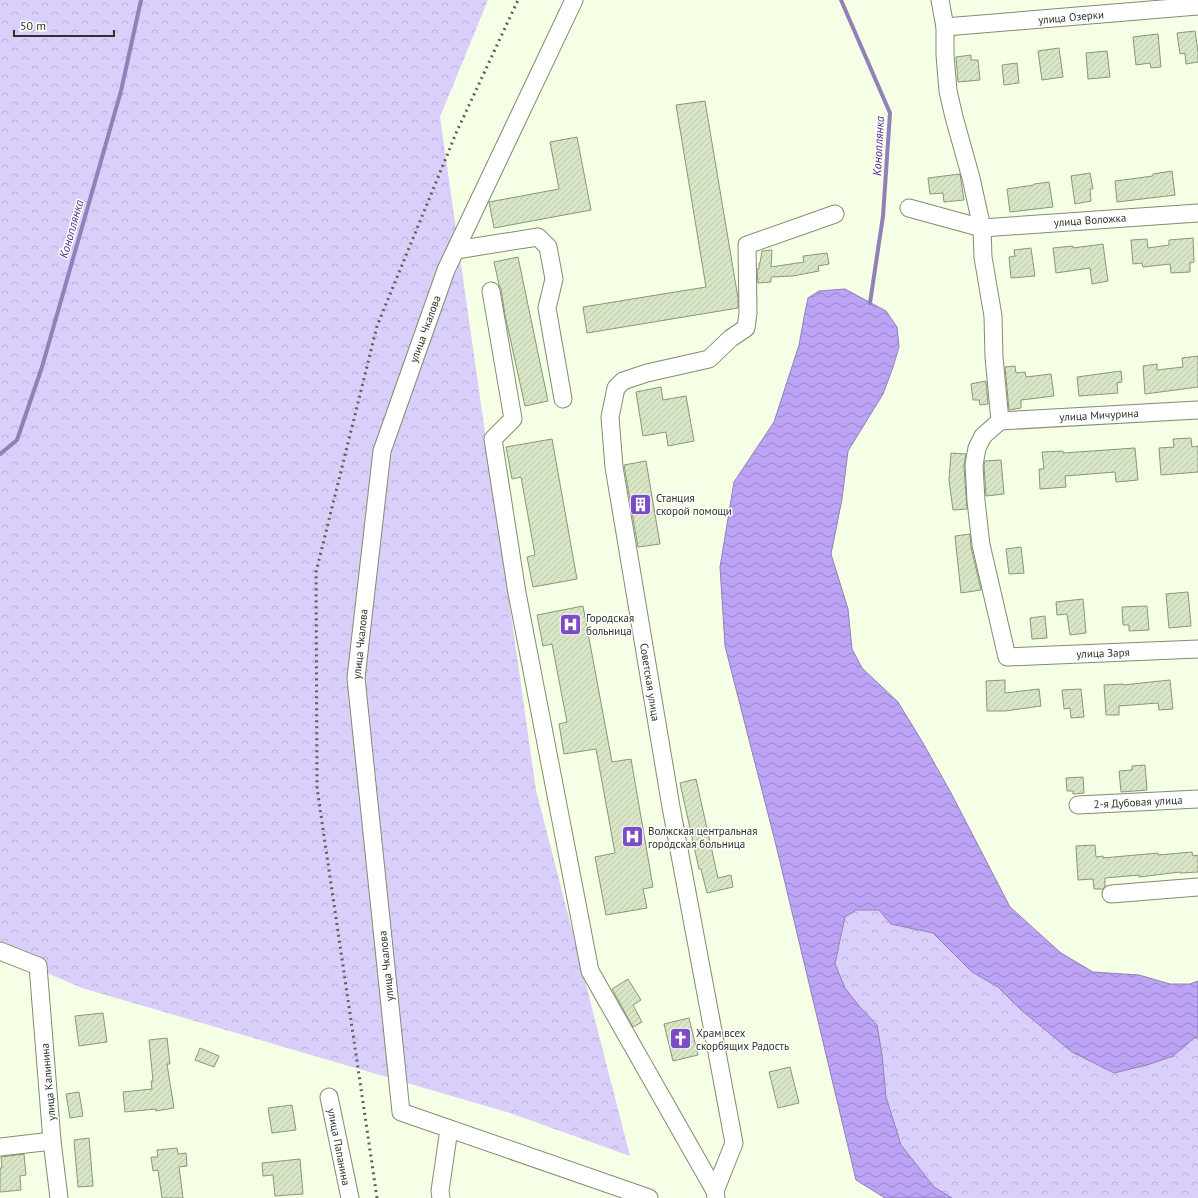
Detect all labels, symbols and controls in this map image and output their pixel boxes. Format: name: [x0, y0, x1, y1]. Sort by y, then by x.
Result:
street label: улица Озерки: [1037, 7, 1105, 27]
scale bar: [14, 12, 114, 38]
text: 50 m: [20, 18, 46, 33]
water label: Коноплянка: [869, 116, 887, 176]
water label: Коноплянка: [56, 198, 87, 260]
street label: улица Воложка: [1053, 210, 1127, 230]
street label: улица Чкалова: [406, 293, 444, 365]
street label: улица Мичурина: [1059, 406, 1139, 424]
building icon: Станция скорой помощи: [628, 491, 654, 517]
place label: Станция скорой помощи: [656, 491, 732, 518]
street label: улица Чкалова: [349, 608, 371, 680]
hospital icon: Городская больница: [558, 611, 584, 637]
place label: Городская больница: [586, 611, 634, 638]
street label: Советская улица: [637, 642, 663, 722]
street label: улица Заря: [1076, 645, 1130, 661]
street label: 2-я Дубовая улица: [1093, 793, 1183, 811]
hospital icon: Волжская центральная городская больница: [620, 824, 646, 850]
place label: Волжская центральная городская больница: [648, 824, 757, 851]
street label: улица Чкалова: [375, 930, 397, 1002]
church icon: Храм всех скорбящих Радость: [668, 1026, 694, 1052]
place label: Храм всех скорбящих Радость: [696, 1026, 789, 1053]
street label: улица Калинина: [38, 1043, 58, 1121]
street label: улица Папанина: [325, 1107, 353, 1187]

